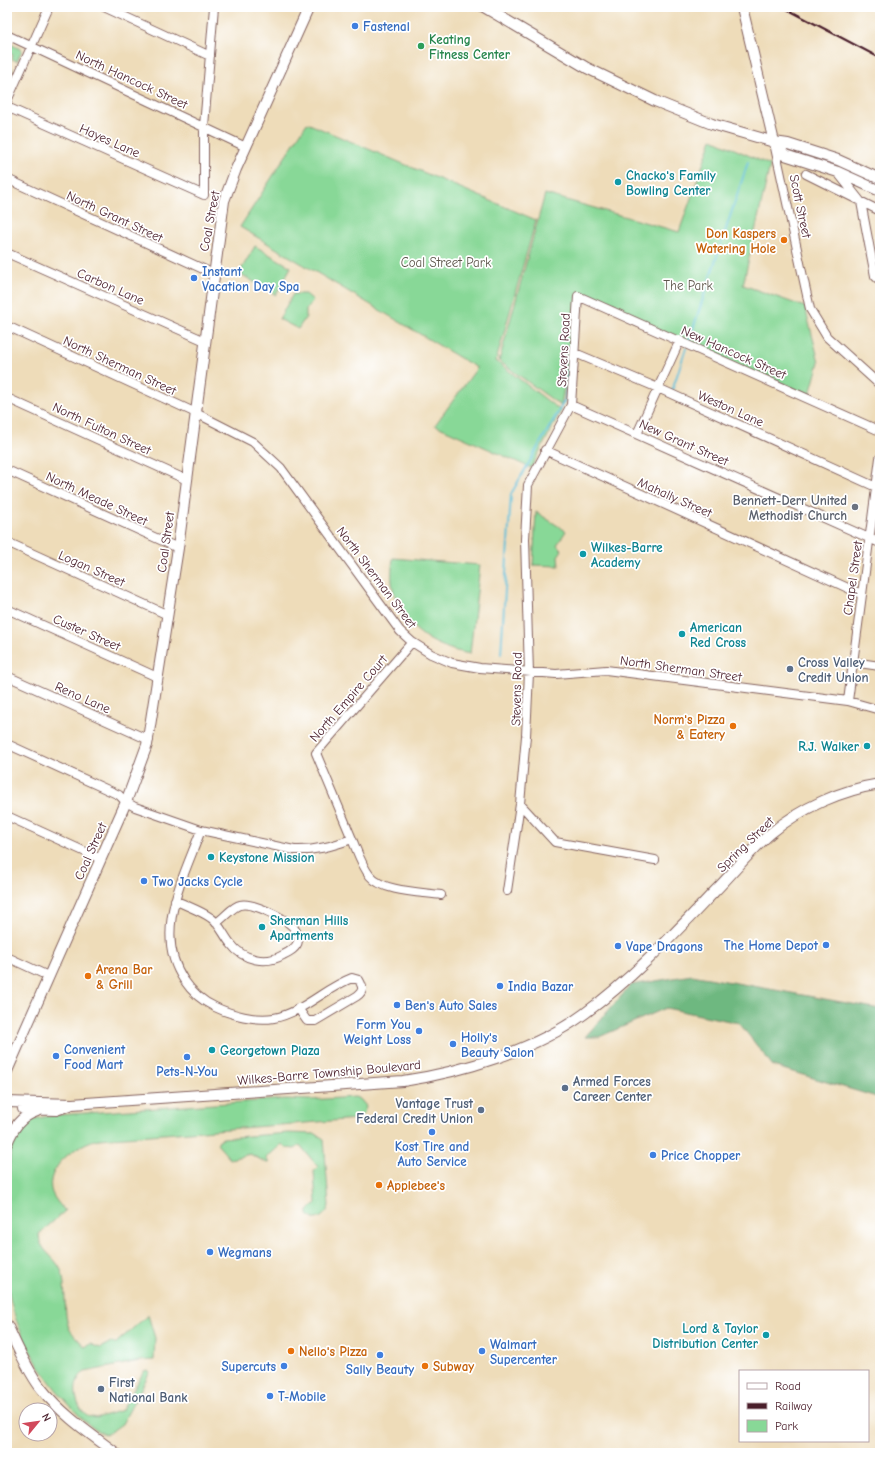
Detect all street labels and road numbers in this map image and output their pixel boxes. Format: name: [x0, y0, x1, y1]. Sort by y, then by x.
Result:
street label: North Hancock Street: [74, 47, 191, 112]
street label: Hayes Lane: [77, 120, 143, 161]
street label: Scott Street: [786, 173, 815, 240]
street label: North Grant Street: [64, 188, 166, 246]
street label: Coal Street: [196, 188, 223, 253]
street label: Carbon Lane: [75, 265, 147, 308]
street label: Stevens Road: [554, 313, 573, 387]
street label: New Hancock Street: [679, 323, 790, 383]
street label: North Sherman Street: [61, 333, 180, 399]
street label: Weston Lane: [695, 387, 767, 430]
street label: North Fulton Street: [50, 399, 155, 458]
street label: New Grant Street: [637, 416, 732, 469]
street label: North Meade Street: [44, 468, 151, 529]
street label: Mahally Street: [635, 474, 715, 521]
street label: Coal Street: [154, 509, 177, 573]
street label: North Sherman Street: [334, 524, 420, 632]
street label: Chapel Street: [840, 539, 865, 616]
street label: Logan Street: [56, 547, 128, 590]
street label: Custer Street: [51, 611, 124, 654]
street label: North Empire Court: [307, 651, 391, 745]
street label: Stevens Road: [508, 652, 525, 726]
street label: North Sherman Street: [619, 653, 744, 685]
street label: Reno Lane: [53, 679, 113, 717]
street label: Spring Street: [714, 813, 778, 875]
street label: Coal Street: [71, 819, 110, 882]
street label: Wilkes-Barre Township Boulevard: [237, 1057, 422, 1088]

